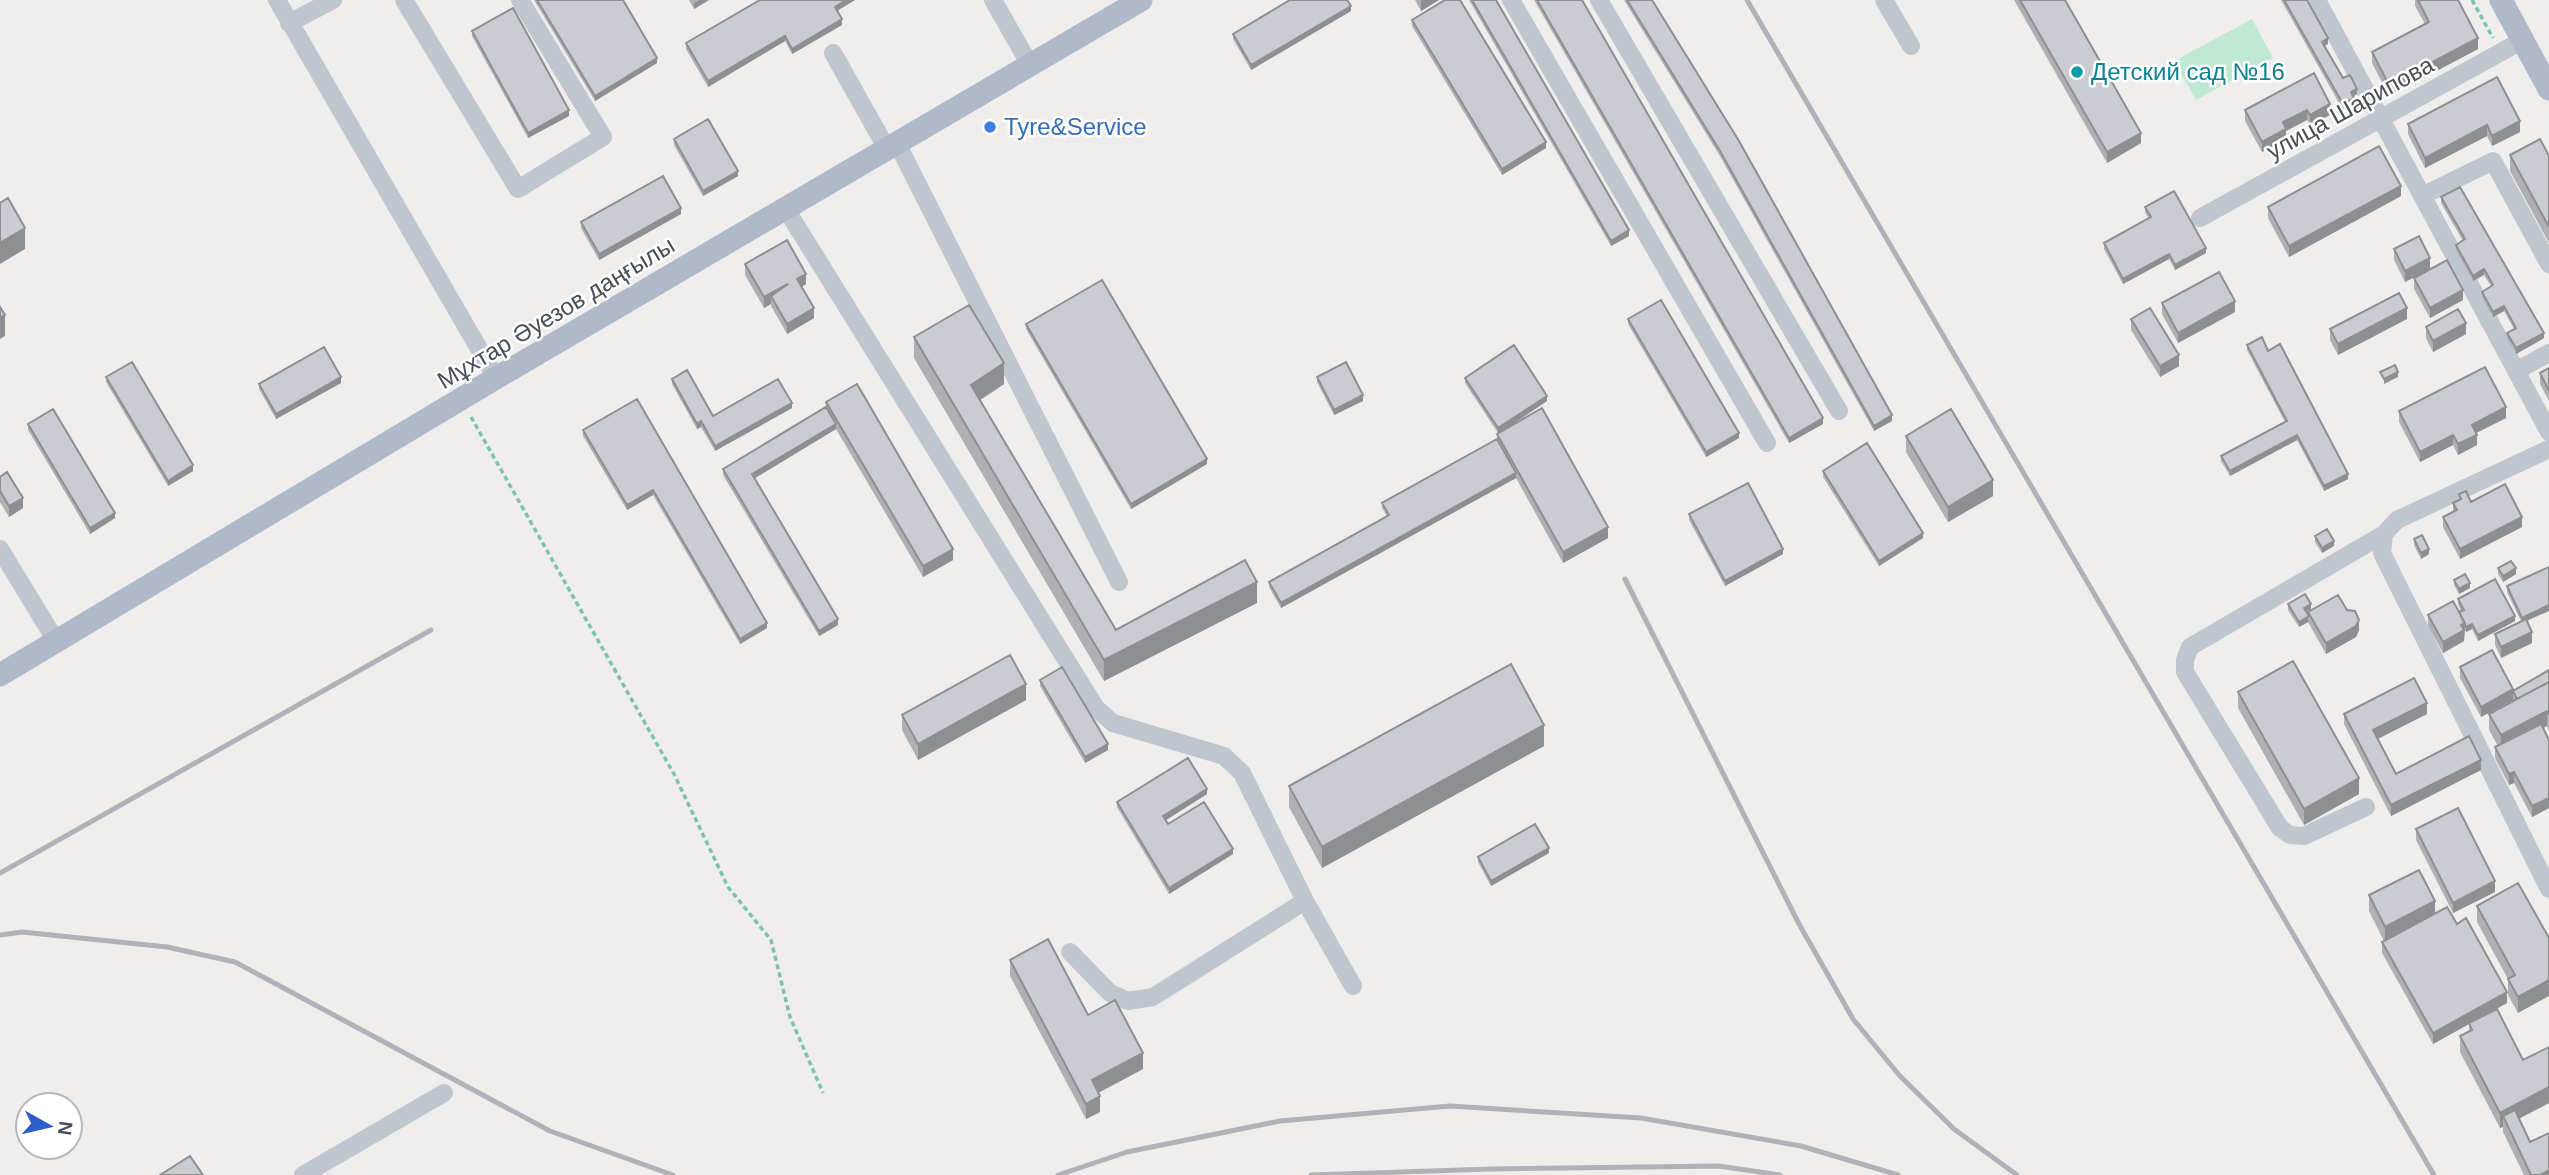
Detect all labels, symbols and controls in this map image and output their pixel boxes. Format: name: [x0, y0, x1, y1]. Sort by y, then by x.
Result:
street label: улица Шарипова: [2261, 50, 2439, 165]
place label: Детский сад №16: [2091, 58, 2285, 85]
marker: Детский сад №16: [2069, 64, 2085, 80]
place label: Tyre&Service: [1004, 113, 1147, 140]
marker: Tyre&Service: [982, 119, 998, 135]
street label: Мұхтар Әуезов даңғылы: [432, 231, 679, 394]
north arrow: [14, 1091, 84, 1161]
text: N: [54, 1120, 77, 1137]

